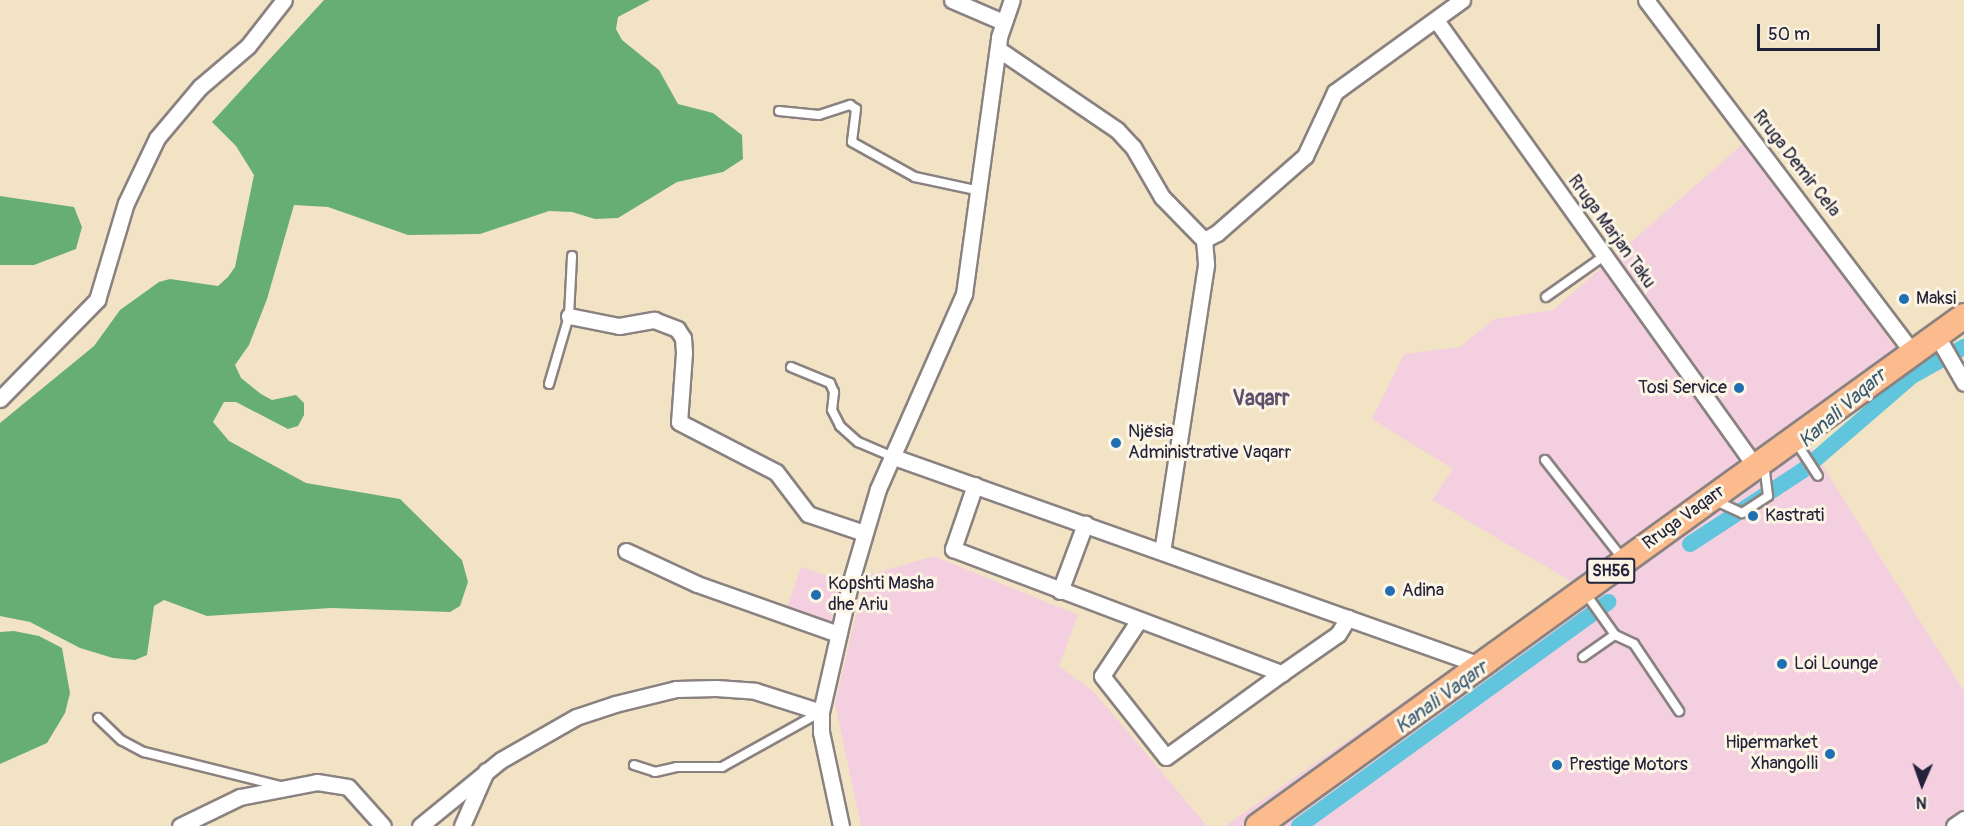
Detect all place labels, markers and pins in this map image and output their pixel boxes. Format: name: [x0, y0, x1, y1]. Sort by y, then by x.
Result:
place label: Maksi: [1916, 288, 1956, 310]
marker: Maksi: [1897, 292, 1911, 306]
place label: Tosi Service: [1638, 377, 1727, 399]
marker: Tosi Service: [1732, 381, 1746, 395]
place label: Njësia Administrative Vaqarr: [1128, 422, 1291, 464]
marker: Njësia Administrative Vaqarr: [1109, 436, 1123, 450]
place label: Kastrati: [1765, 505, 1824, 527]
marker: Kastrati: [1746, 509, 1760, 523]
place label: Kopshti Masha dhe Ariu: [828, 574, 934, 616]
place label: Adina: [1402, 580, 1444, 602]
marker: Adina: [1383, 584, 1397, 598]
marker: Kopshti Masha dhe Ariu: [809, 588, 823, 602]
place label: Loi Lounge: [1794, 653, 1878, 675]
marker: Loi Lounge: [1775, 657, 1789, 671]
place label: Hipermarket Xhangolli: [1725, 733, 1818, 776]
marker: Hipermarket Xhangolli: [1823, 747, 1837, 761]
place label: Prestige Motors: [1569, 754, 1688, 776]
marker: Prestige Motors: [1550, 758, 1564, 772]

